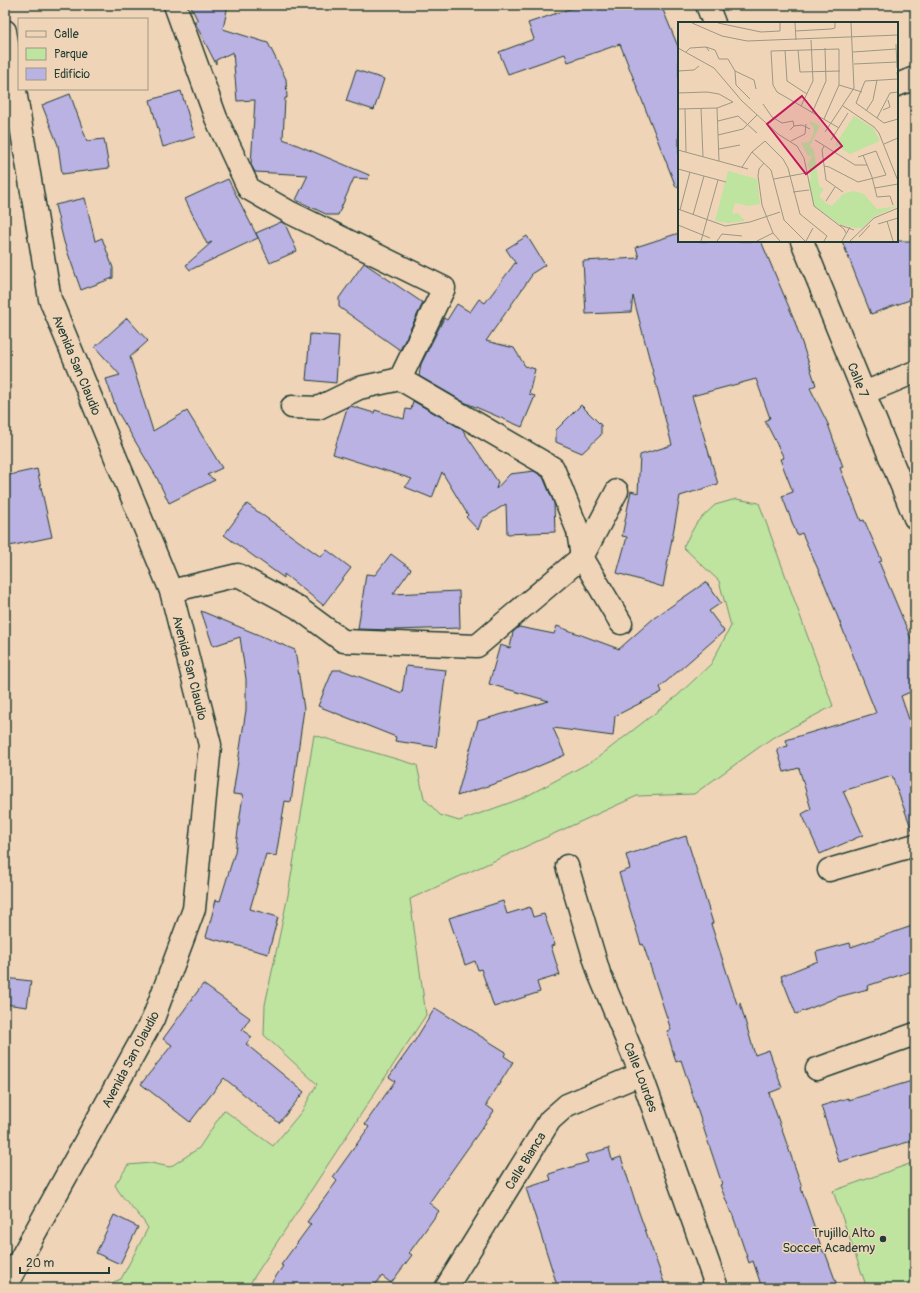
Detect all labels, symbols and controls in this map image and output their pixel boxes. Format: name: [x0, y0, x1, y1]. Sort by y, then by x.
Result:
legend: [18, 18, 148, 90]
inset map: [678, 22, 898, 242]
text: Calle: [54, 27, 79, 42]
text: Parque: [54, 47, 88, 62]
text: Edificio: [54, 67, 90, 82]
street label: Avenida San Claudio: [48, 313, 104, 418]
street label: Calle 7: [843, 360, 872, 400]
street label: Avenida San Claudio: [169, 614, 210, 722]
street label: Avenida San Claudio: [99, 1008, 163, 1111]
street label: Calle Lourdes: [620, 1040, 661, 1115]
street label: Calle Bianca: [502, 1129, 550, 1193]
place label: Trujillo Alto Soccer Academy: [782, 1225, 875, 1256]
marker: Trujillo Alto Soccer Academy: [878, 1234, 888, 1244]
scale bar: [20, 1249, 109, 1275]
text: 20 m: [26, 1256, 55, 1271]

